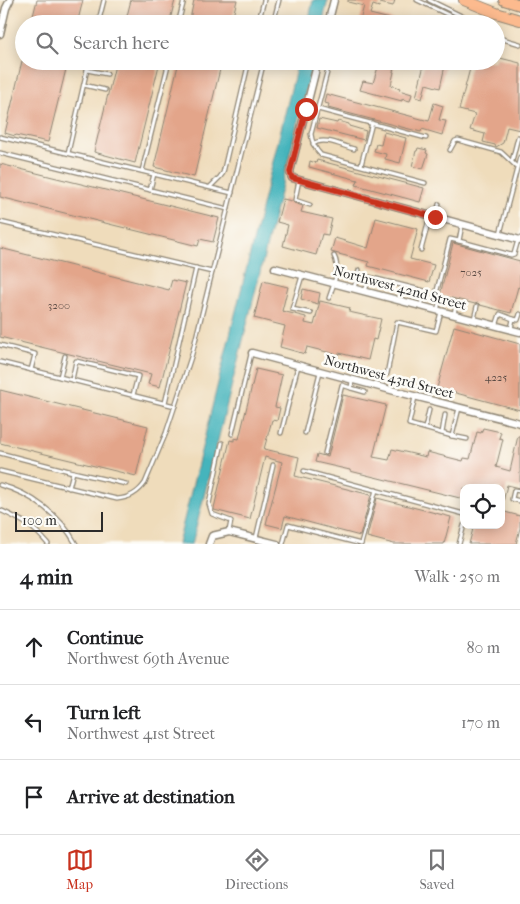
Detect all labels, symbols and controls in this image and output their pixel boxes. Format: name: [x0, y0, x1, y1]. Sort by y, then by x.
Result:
search box: [15, 15, 505, 70]
icon: search: [33, 29, 61, 57]
text: Search here: [73, 32, 169, 54]
route start: [295, 98, 318, 121]
route end: [424, 206, 447, 229]
street label: Northwest 42nd Street: [331, 262, 469, 314]
house number: 7025: [460, 266, 482, 279]
house number: 3200: [48, 299, 70, 312]
street label: Northwest 43rd Street: [322, 352, 456, 402]
house number: 4225: [485, 371, 508, 384]
map controls: [460, 484, 505, 529]
button: locate: [460, 484, 505, 529]
scale bar: [15, 509, 102, 532]
text: 100 m: [22, 512, 57, 529]
text: 4 min: [20, 565, 73, 589]
text: Walk · 250 m: [415, 567, 500, 586]
text: Continue: [67, 627, 143, 649]
icon: ahead: [20, 633, 48, 661]
text: 80 m: [466, 638, 500, 657]
text: Northwest 69th Avenue: [67, 649, 229, 668]
text: Turn left: [67, 702, 141, 724]
icon: left: [20, 708, 48, 736]
text: 170 m: [461, 713, 500, 732]
text: Northwest 41st Street: [67, 724, 215, 743]
icon: arrive: [20, 783, 48, 811]
text: Arrive at destination: [67, 786, 235, 808]
tab: Map: [66, 846, 94, 893]
tab: Directions: [225, 846, 288, 893]
tab: Saved: [420, 846, 454, 893]

